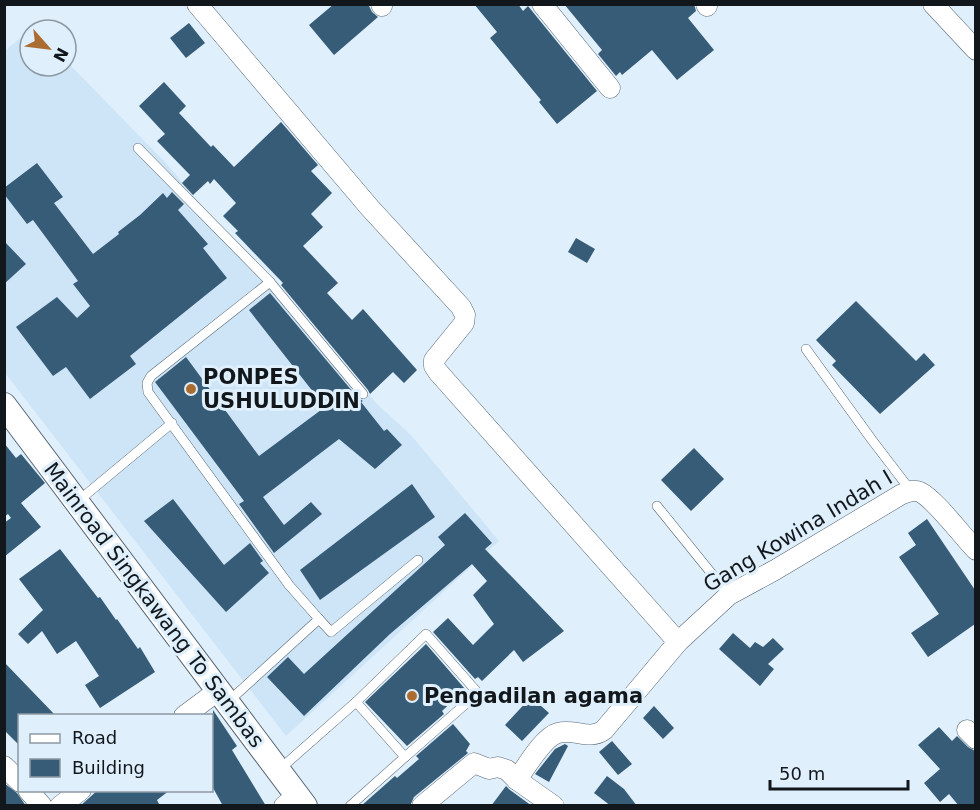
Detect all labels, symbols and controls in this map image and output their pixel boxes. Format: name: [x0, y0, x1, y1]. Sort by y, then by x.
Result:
north arrow: [18, 18, 78, 78]
text: N: [49, 44, 72, 65]
place label: PONPES USHULUDDIN: [203, 365, 360, 413]
marker: PONPES USHULUDDIN: [184, 382, 198, 396]
street label: Mainroad Singkawang To Sambas: [39, 458, 269, 752]
street label: Gang Kowina Indah I: [699, 465, 897, 597]
place label: Pengadilan agama: [424, 684, 643, 708]
marker: Pengadilan agama: [405, 689, 419, 703]
legend: [18, 714, 213, 792]
text: Road: [72, 727, 117, 748]
scale bar: [770, 753, 908, 791]
text: Building: [72, 757, 145, 778]
text: 50 m: [779, 763, 825, 784]

